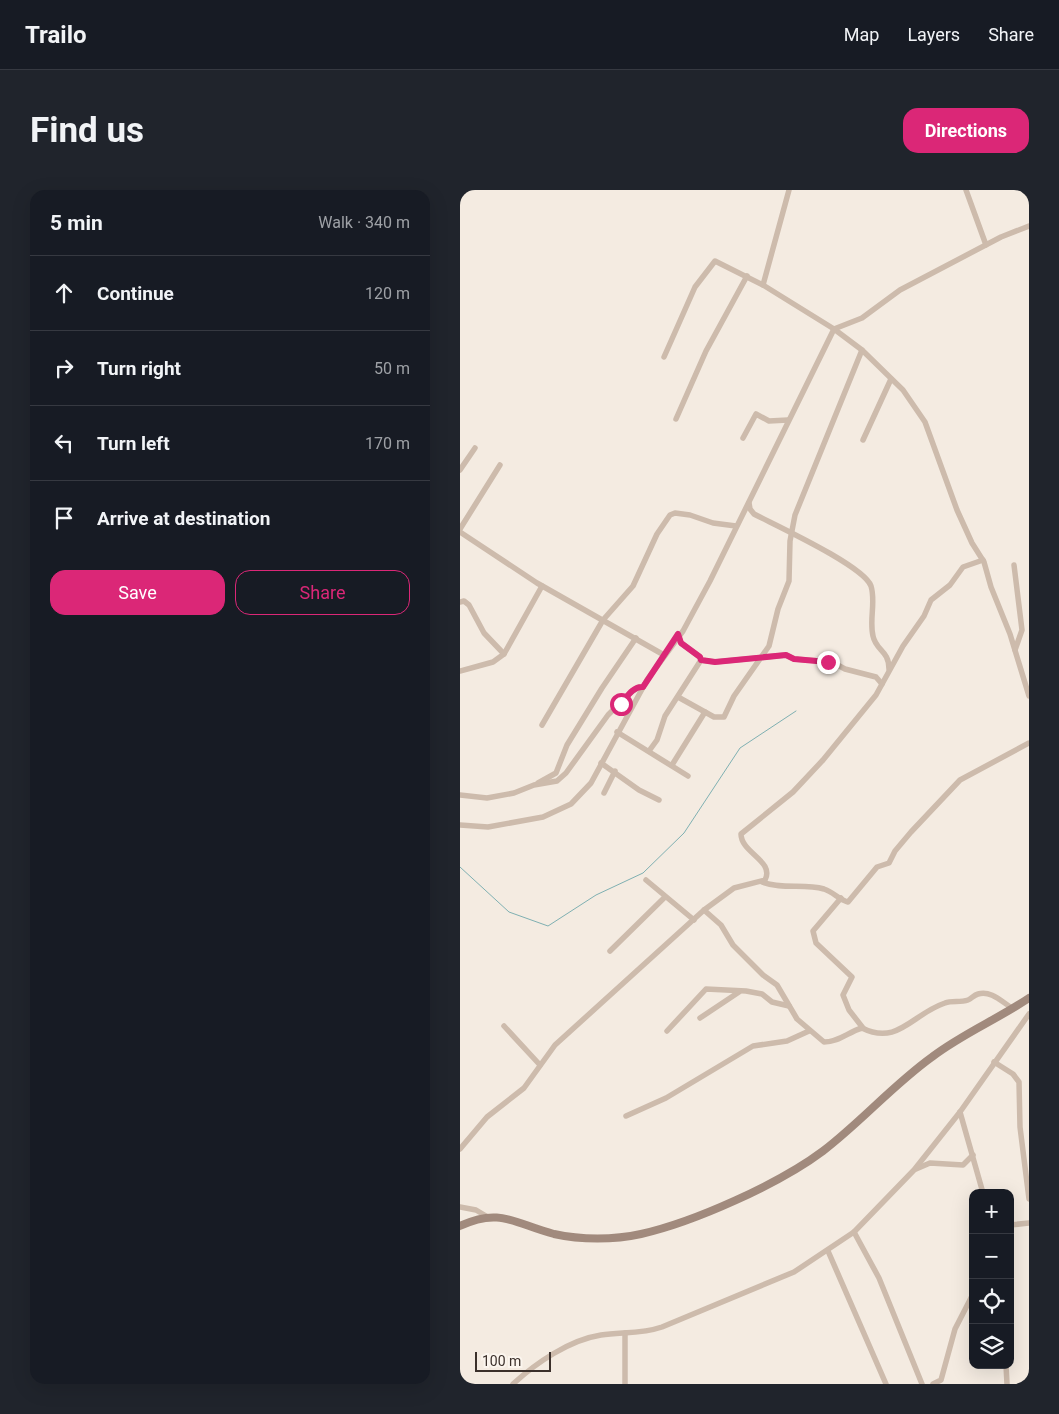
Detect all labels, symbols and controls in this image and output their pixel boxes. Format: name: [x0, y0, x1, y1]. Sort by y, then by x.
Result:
text: Trailo: [25, 21, 87, 49]
text: Map: [844, 24, 879, 45]
text: Layers: [907, 24, 960, 45]
text: Share: [988, 24, 1034, 45]
button: Directions: [903, 108, 1029, 153]
text: Find us: [30, 110, 144, 151]
text: 5 min: [50, 211, 103, 235]
text: Walk · 340 m: [318, 213, 410, 232]
icon: ahead: [50, 279, 78, 307]
text: Continue: [97, 282, 174, 305]
text: 120 m: [365, 284, 410, 303]
icon: right: [50, 354, 78, 382]
text: Turn right: [97, 357, 181, 380]
text: 50 m: [374, 359, 410, 378]
icon: left: [50, 429, 78, 457]
text: Turn left: [97, 432, 170, 455]
text: 170 m: [365, 434, 410, 453]
icon: arrive: [50, 504, 78, 532]
text: Arrive at destination: [97, 507, 270, 530]
button: Save: [50, 570, 225, 615]
button: Share: [235, 570, 410, 615]
route end: [817, 651, 840, 674]
route start: [610, 693, 633, 716]
map controls: [969, 1189, 1014, 1369]
button: +: [969, 1189, 1014, 1234]
button: −: [969, 1234, 1014, 1279]
button: locate: [969, 1279, 1014, 1324]
button: layers: [969, 1324, 1014, 1369]
scale bar: [475, 1349, 551, 1372]
text: 100 m: [482, 1353, 521, 1369]

